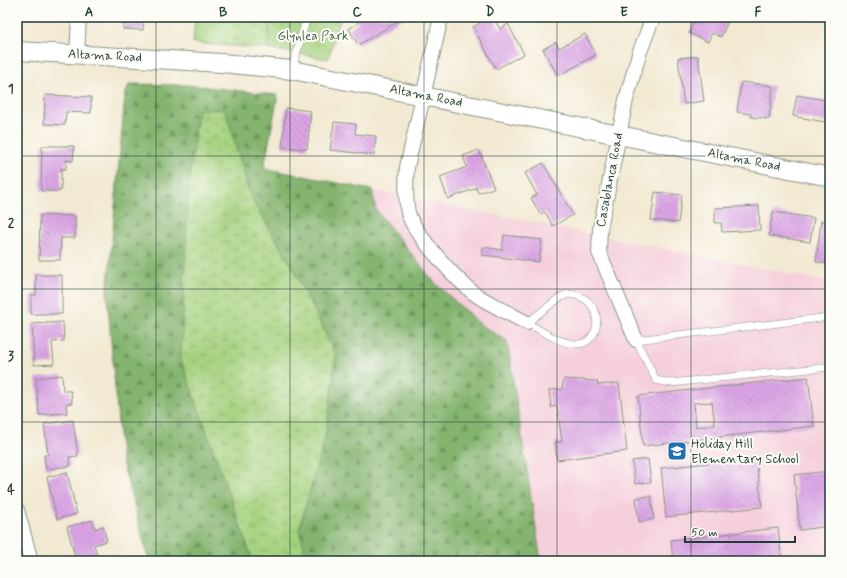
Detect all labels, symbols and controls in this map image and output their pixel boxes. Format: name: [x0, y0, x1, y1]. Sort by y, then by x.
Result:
text: A: [85, 4, 93, 21]
text: B: [219, 4, 228, 21]
text: C: [352, 4, 362, 21]
text: D: [486, 4, 495, 21]
text: E: [620, 4, 628, 21]
text: F: [755, 4, 762, 21]
park label: Glynlea Park: [277, 28, 349, 45]
street label: Altama Road: [68, 46, 142, 66]
text: 1: [8, 81, 14, 98]
street label: Altama Road: [388, 81, 464, 111]
street label: Casablanca Road: [593, 131, 627, 229]
street label: Altama Road: [706, 145, 782, 175]
text: 2: [8, 215, 15, 232]
text: 3: [8, 348, 14, 365]
place label: Holiday Hill Elementary School: [691, 436, 799, 468]
school or university icon: Holiday Hill Elementary School: [666, 440, 688, 462]
text: 4: [7, 482, 15, 499]
scale bar: [685, 518, 795, 544]
text: 50 m: [691, 525, 718, 541]

